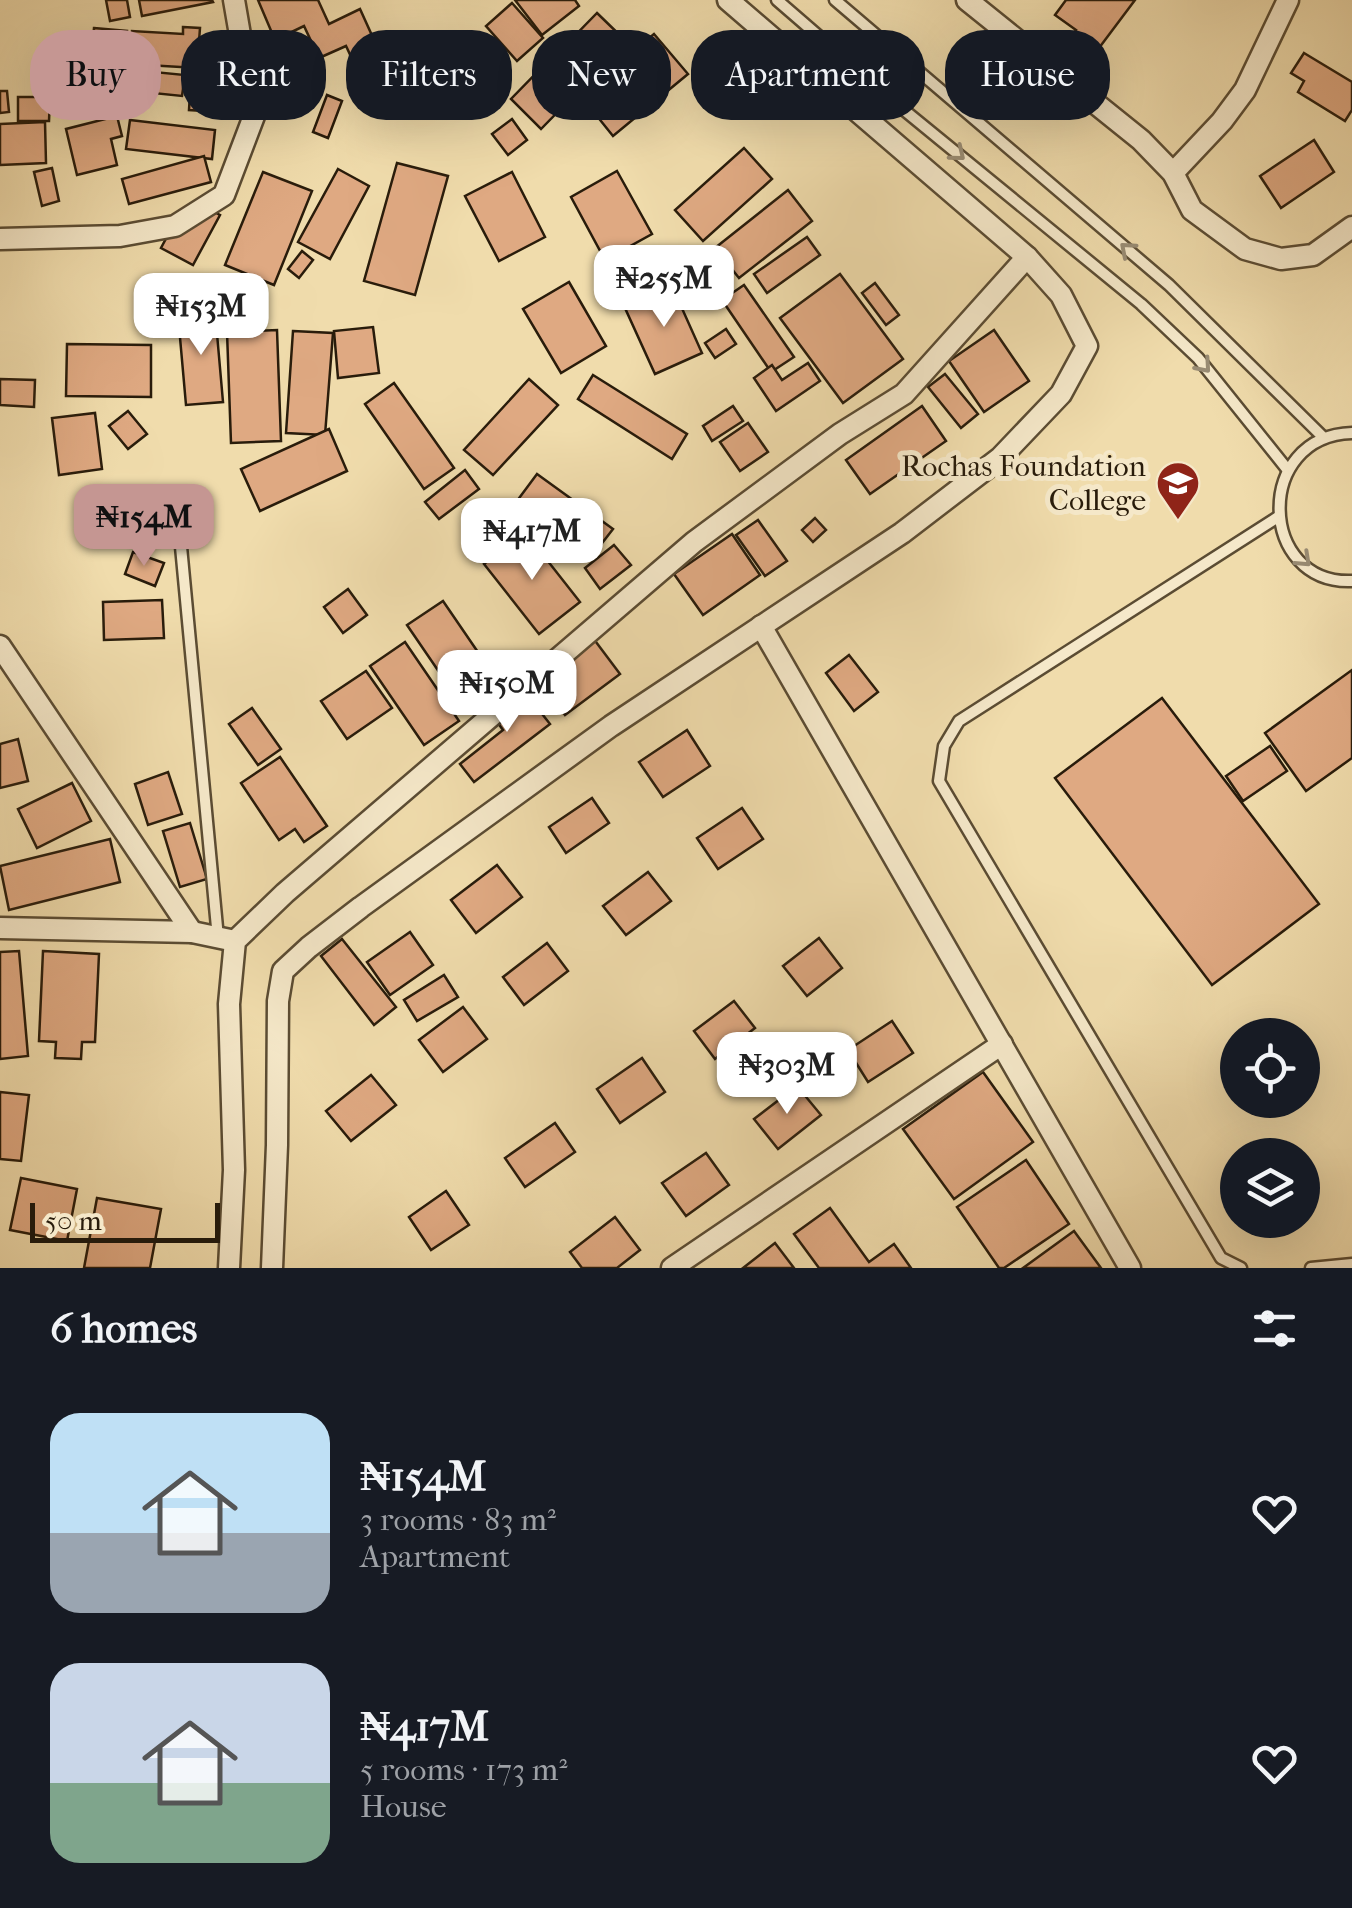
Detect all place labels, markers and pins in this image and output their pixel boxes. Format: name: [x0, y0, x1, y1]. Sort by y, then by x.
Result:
pin: ₦255M: [594, 245, 734, 330]
pin: ₦153M: [131, 273, 271, 358]
place label: Rochas Foundation College: [901, 449, 1147, 518]
school or university icon: Rochas Foundation College: [1155, 460, 1201, 521]
pin: ₦154M: [74, 484, 214, 569]
pin: ₦417M: [462, 498, 602, 583]
pin: ₦150M: [437, 650, 577, 735]
pin: ₦303M: [717, 1032, 857, 1117]

